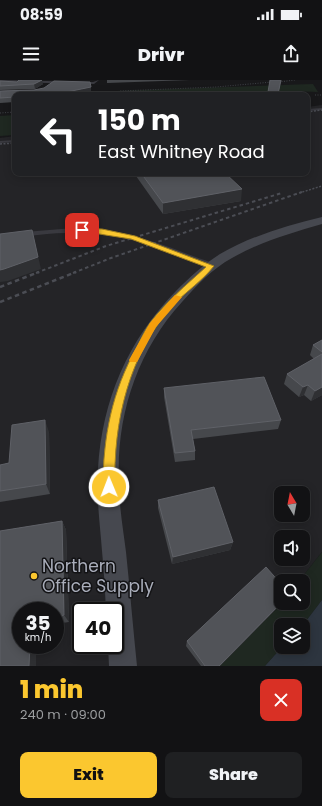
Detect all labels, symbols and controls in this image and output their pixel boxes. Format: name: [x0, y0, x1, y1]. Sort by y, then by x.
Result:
text: 08:59: [20, 4, 63, 25]
text: Drivr: [138, 42, 184, 67]
icon: menu: [20, 43, 42, 65]
icon: share: [280, 43, 302, 65]
text: 150 m: [98, 101, 181, 140]
icon: left: [32, 108, 84, 160]
text: East Whitney Road: [98, 139, 265, 164]
pin: [65, 213, 99, 247]
icon: arrive: [71, 219, 93, 241]
position arrow: [88, 466, 130, 508]
north arrow: [274, 486, 310, 522]
map controls: [274, 486, 310, 654]
button: sound: [274, 530, 310, 566]
place label: Northern Office Supply: [42, 554, 154, 598]
marker: Northern Office Supply: [29, 571, 39, 581]
button: search: [274, 574, 310, 610]
speed limit sign: 40: [72, 602, 124, 654]
text: 35: [25, 609, 51, 637]
button: layers: [274, 618, 310, 654]
text: km/h: [25, 630, 51, 645]
text: 1 min: [20, 673, 83, 706]
button: close: [260, 679, 302, 721]
text: 240 m · 09:00: [20, 705, 106, 724]
button: Exit: [20, 752, 157, 798]
button: Share: [165, 752, 302, 798]

